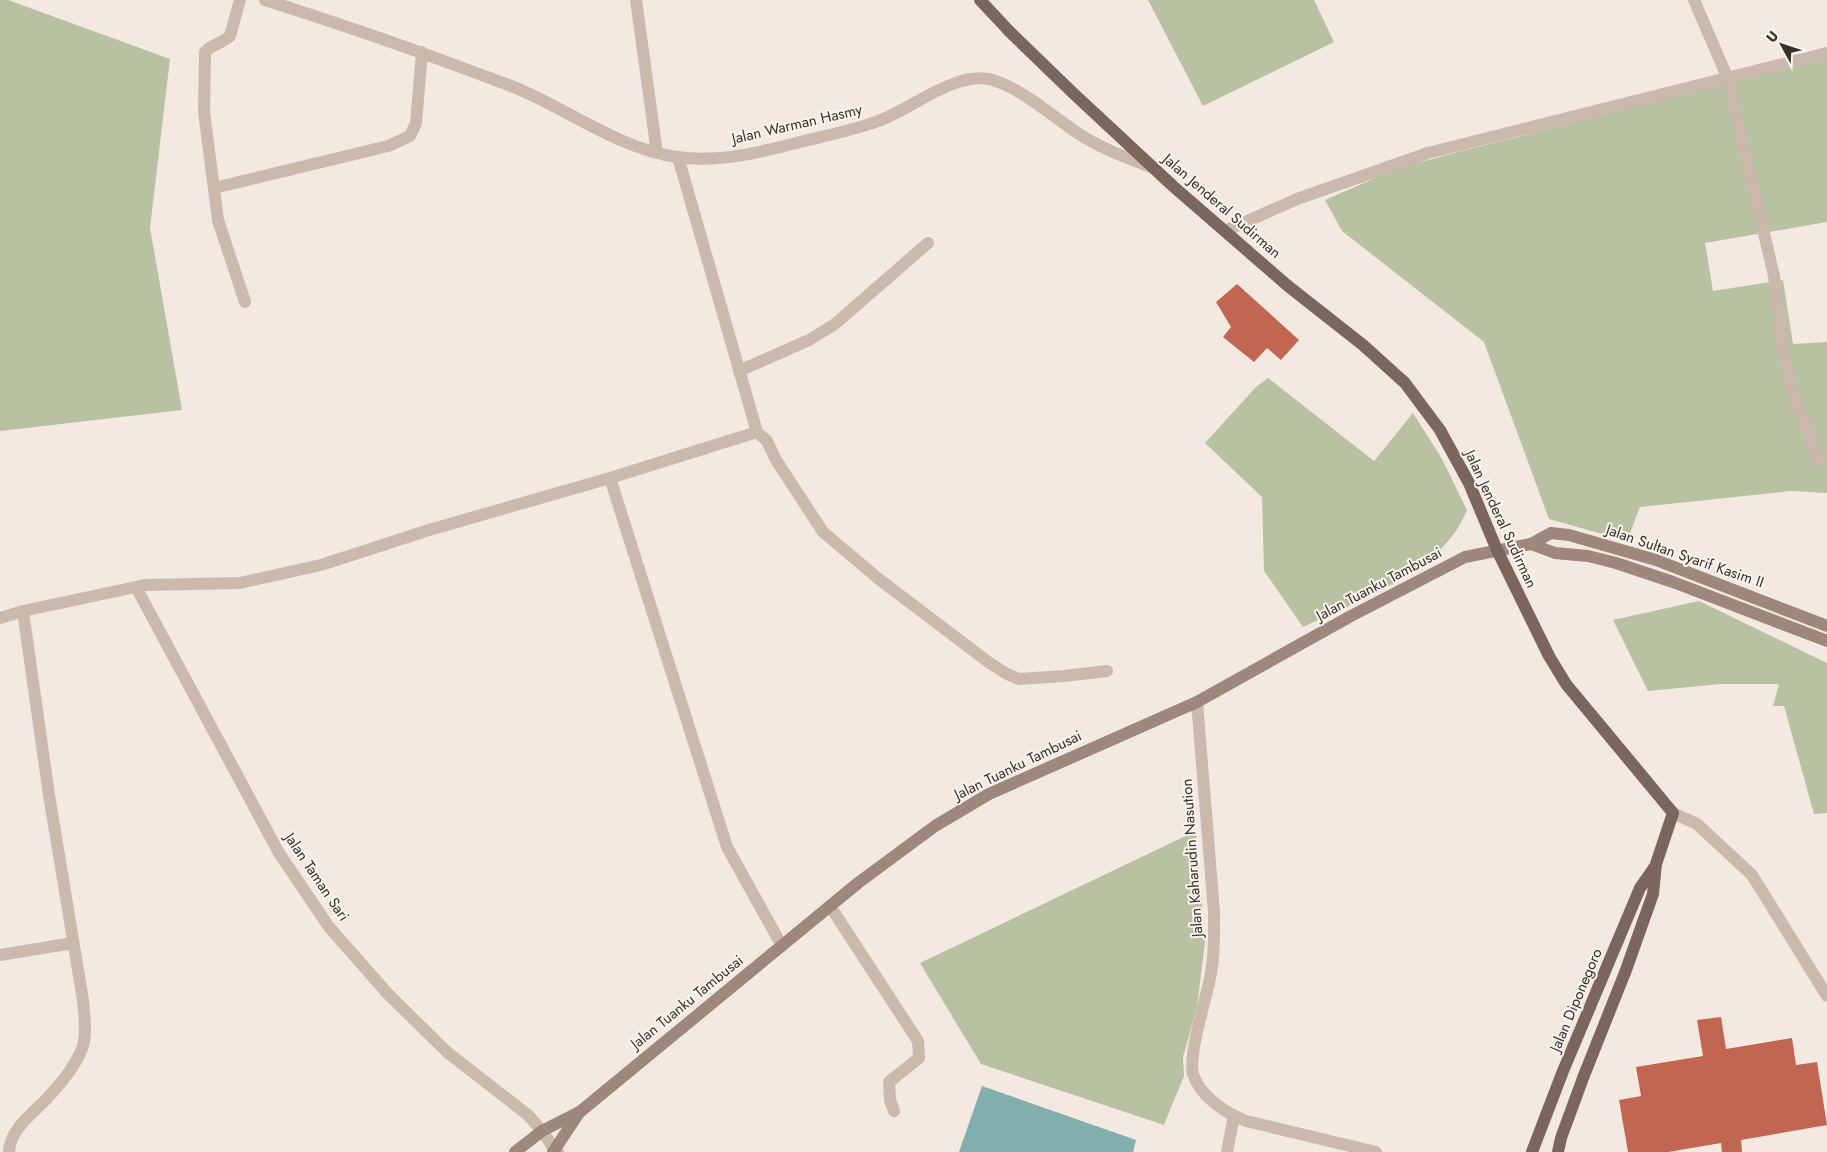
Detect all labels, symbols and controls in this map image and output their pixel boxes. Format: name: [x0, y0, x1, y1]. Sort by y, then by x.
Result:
north arrow: [1757, 20, 1807, 70]
text: U: [1761, 26, 1783, 47]
street label: Jalan Warman Hasmy: [728, 98, 865, 150]
street label: Jalan Jenderal Sudirman: [1157, 147, 1286, 264]
street label: Jalan Jenderal Sudirman: [1458, 445, 1543, 592]
street label: Jalan Sultan Syarif Kasim II: [1601, 518, 1767, 593]
street label: Jalan Tuanku Tambusai: [1311, 542, 1446, 627]
street label: Jalan Tuanku Tambusai: [949, 725, 1085, 806]
street label: Jalan Kaharudin Nasution: [1175, 778, 1209, 940]
street label: Jalan Taman Sari: [278, 827, 355, 926]
street label: Jalan Diponegoro: [1544, 945, 1608, 1057]
street label: Jalan Tuanku Tambusai: [624, 950, 748, 1056]

